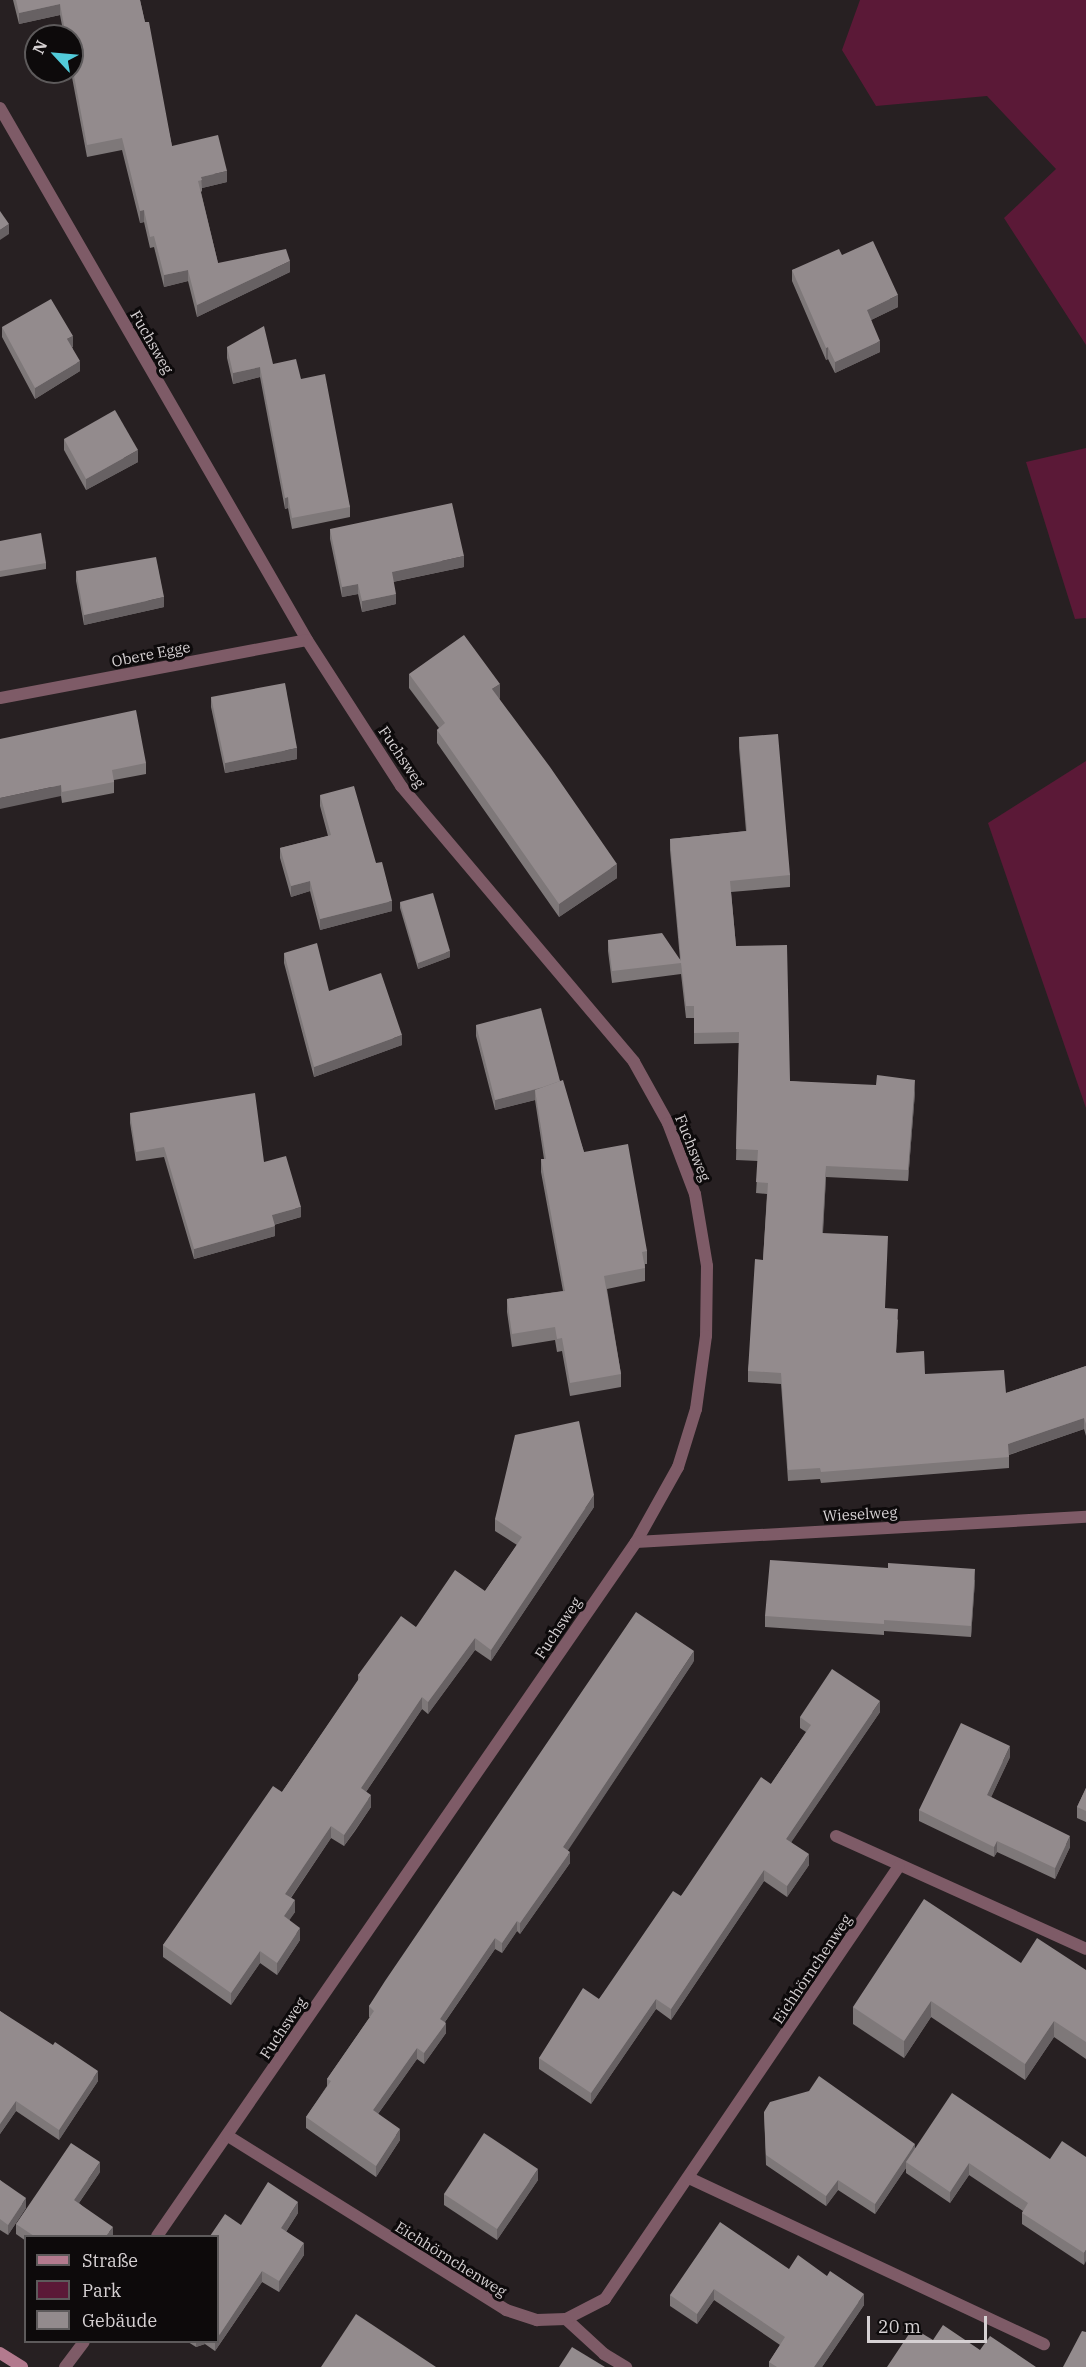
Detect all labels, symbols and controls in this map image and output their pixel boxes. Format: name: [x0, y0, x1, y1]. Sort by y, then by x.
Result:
north arrow: [24, 24, 84, 84]
text: N: [28, 37, 51, 57]
street label: Fuchsweg: [127, 307, 177, 377]
street label: Obere Egge: [110, 638, 192, 670]
street label: Fuchsweg: [375, 723, 429, 791]
street label: Fuchsweg: [671, 1112, 715, 1184]
street label: Wieselweg: [822, 1503, 898, 1525]
street label: Fuchsweg: [531, 1594, 585, 1662]
street label: Eichhörnchenweg: [769, 1911, 855, 2027]
street label: Fuchsweg: [256, 1994, 310, 2062]
street label: Eichhörnchenweg: [392, 2218, 510, 2300]
legend: [24, 2235, 219, 2343]
text: Straße: [82, 2249, 138, 2272]
text: Park: [82, 2279, 121, 2302]
scale bar: [870, 2304, 990, 2342]
text: Gebäude: [82, 2309, 157, 2332]
text: 20 m: [878, 2315, 921, 2338]

